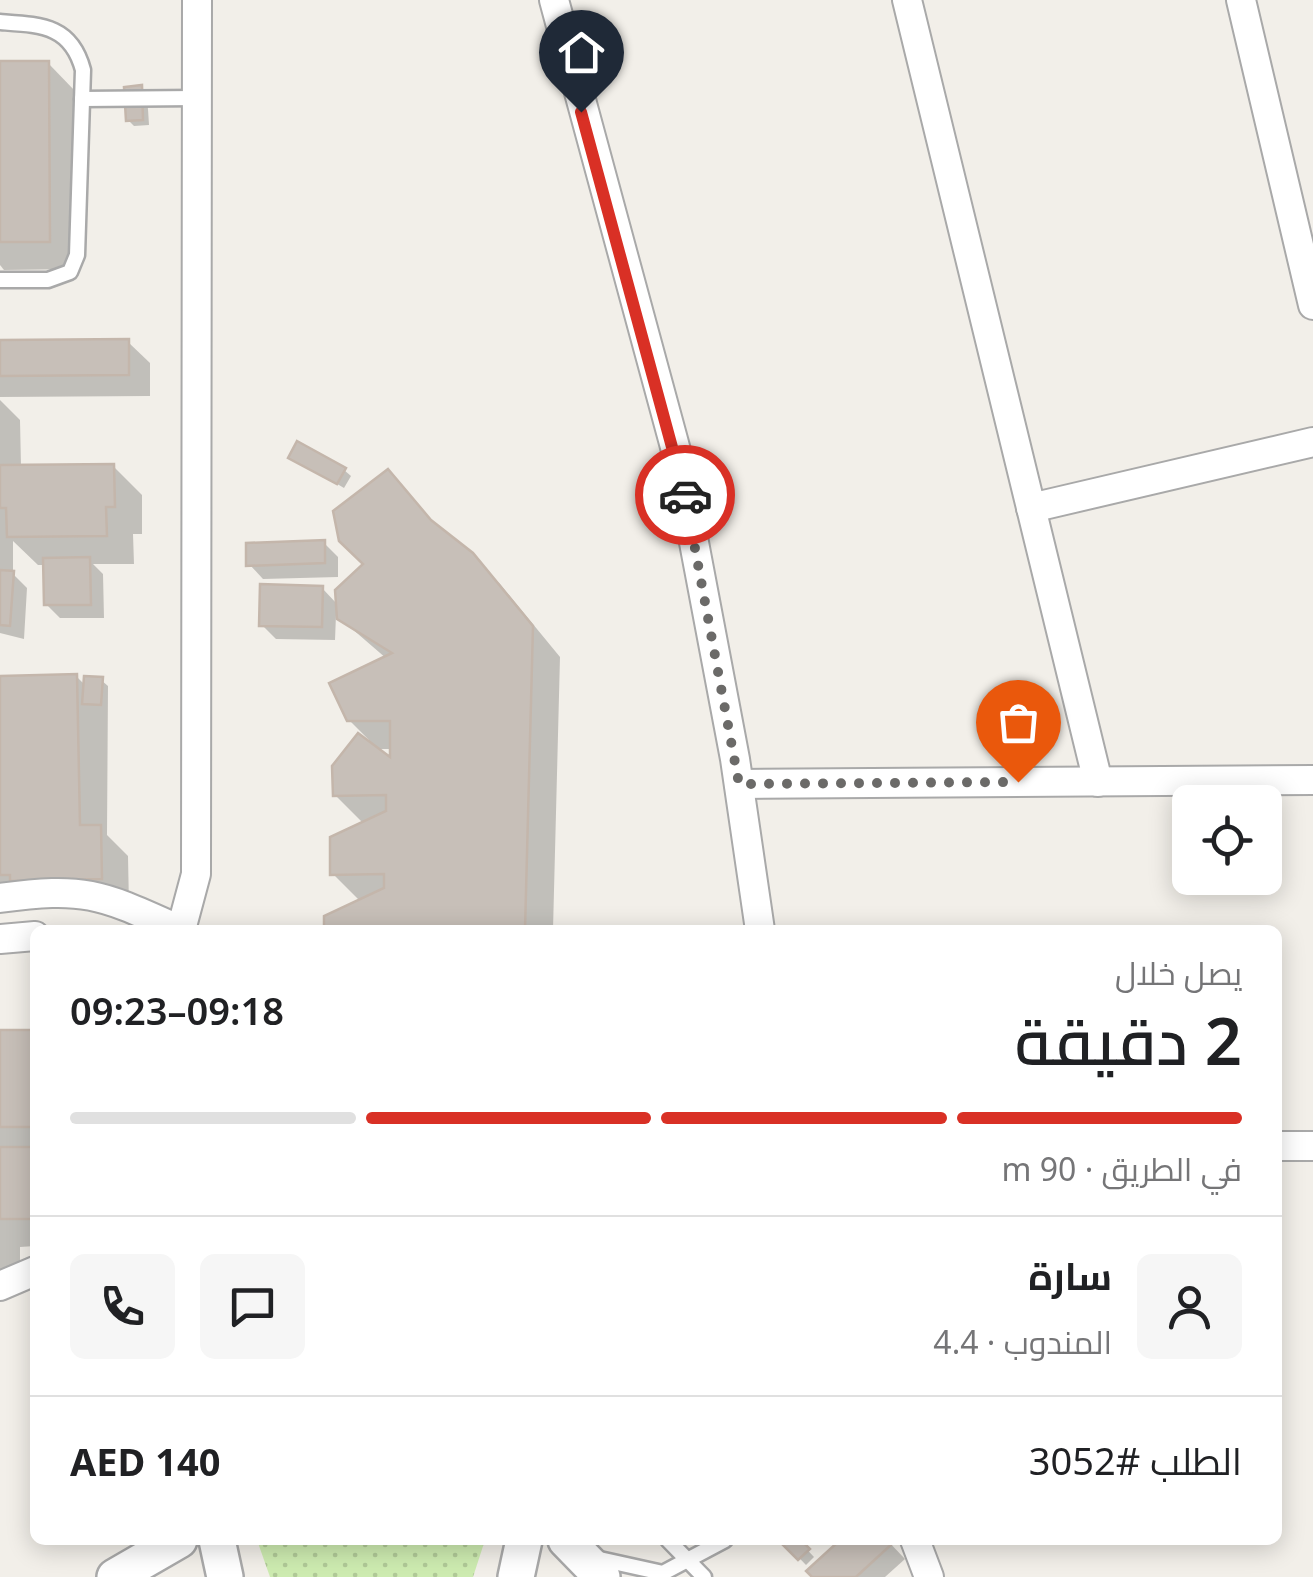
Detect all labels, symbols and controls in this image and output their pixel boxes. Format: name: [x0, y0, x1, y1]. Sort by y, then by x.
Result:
pin: [539, 10, 624, 113]
icon: home: [554, 25, 609, 80]
courier: [635, 445, 735, 545]
icon: car: [658, 468, 713, 523]
pin: [976, 680, 1061, 783]
icon: bag: [991, 695, 1046, 750]
map controls: [1172, 785, 1282, 895]
button: locate: [1172, 785, 1282, 895]
text: يصل خلال: [1115, 951, 1242, 994]
text: 09:18–09:23: [70, 984, 284, 1036]
text: 2 دقيقة: [1015, 996, 1242, 1084]
text: في الطريق · 90 m: [1002, 1147, 1242, 1190]
text: سارة: [1029, 1249, 1112, 1301]
button: phone: [70, 1254, 175, 1359]
button: chat: [200, 1254, 305, 1359]
button: person: [1137, 1254, 1242, 1359]
text: المندوب · 4.4: [933, 1320, 1112, 1363]
text: الطلب #3052: [1029, 1434, 1242, 1486]
text: AED 140: [70, 1435, 220, 1487]

